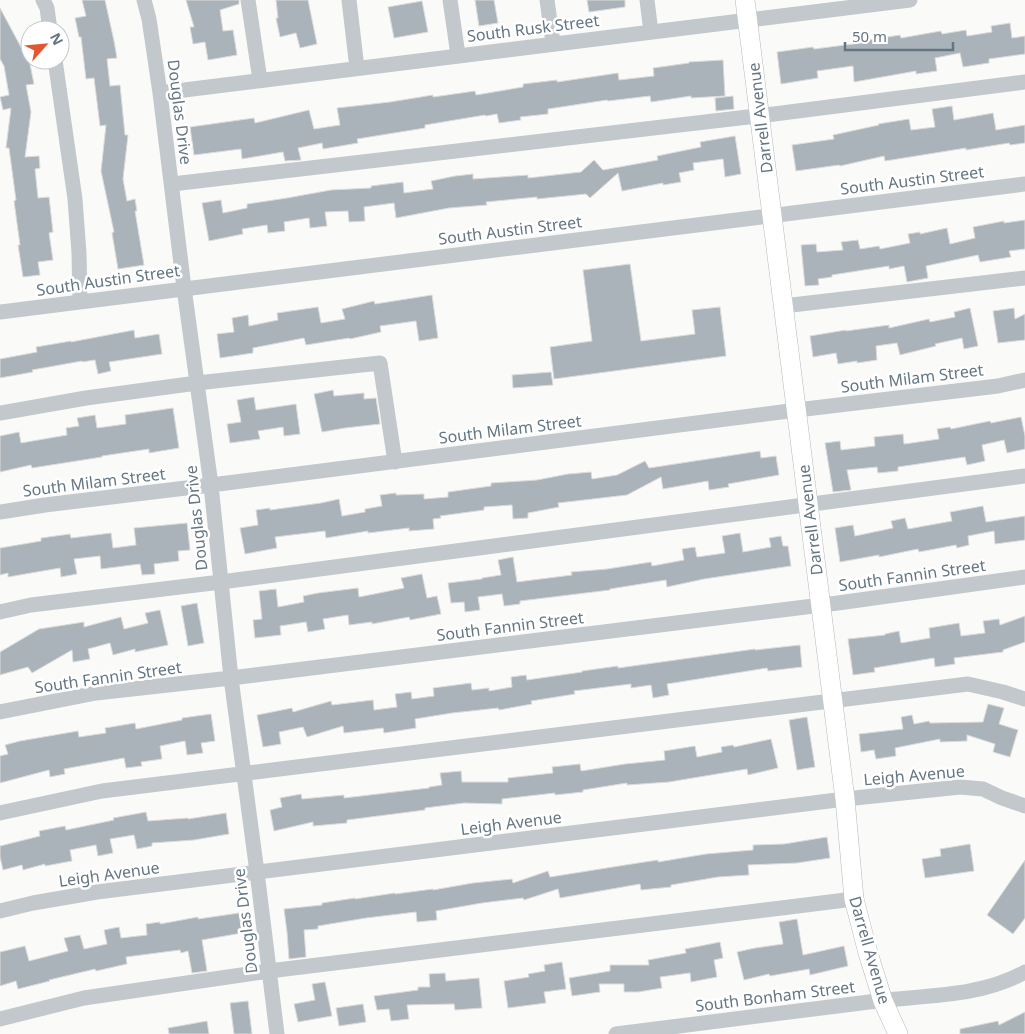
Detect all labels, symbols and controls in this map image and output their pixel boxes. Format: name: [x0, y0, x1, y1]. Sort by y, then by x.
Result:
street label: South Rusk Street: [466, 9, 601, 47]
north arrow: [20, 20, 70, 70]
scale bar: [845, 20, 952, 52]
text: 50 m: [852, 26, 887, 46]
text: N: [46, 29, 68, 48]
street label: Douglas Drive: [163, 58, 197, 166]
street label: Darrell Avenue: [742, 61, 778, 175]
street label: South Austin Street: [839, 160, 985, 200]
street label: South Austin Street: [437, 210, 583, 250]
street label: South Austin Street: [35, 259, 181, 301]
street label: South Milam Street: [839, 358, 985, 398]
street label: South Milam Street: [437, 409, 583, 449]
street label: South Milam Street: [21, 462, 167, 502]
street label: Darrell Avenue: [792, 463, 828, 577]
street label: Douglas Drive: [180, 464, 212, 572]
street label: South Fannin Street: [837, 554, 987, 596]
street label: South Fannin Street: [435, 606, 585, 646]
street label: South Fannin Street: [33, 656, 183, 698]
street label: Leigh Avenue: [862, 760, 966, 790]
street label: Leigh Avenue: [459, 806, 563, 840]
street label: Leigh Avenue: [57, 856, 161, 892]
street label: Douglas Drive: [228, 867, 262, 975]
street label: Darrell Avenue: [844, 894, 896, 1006]
street label: South Bonham Street: [694, 975, 856, 1017]

